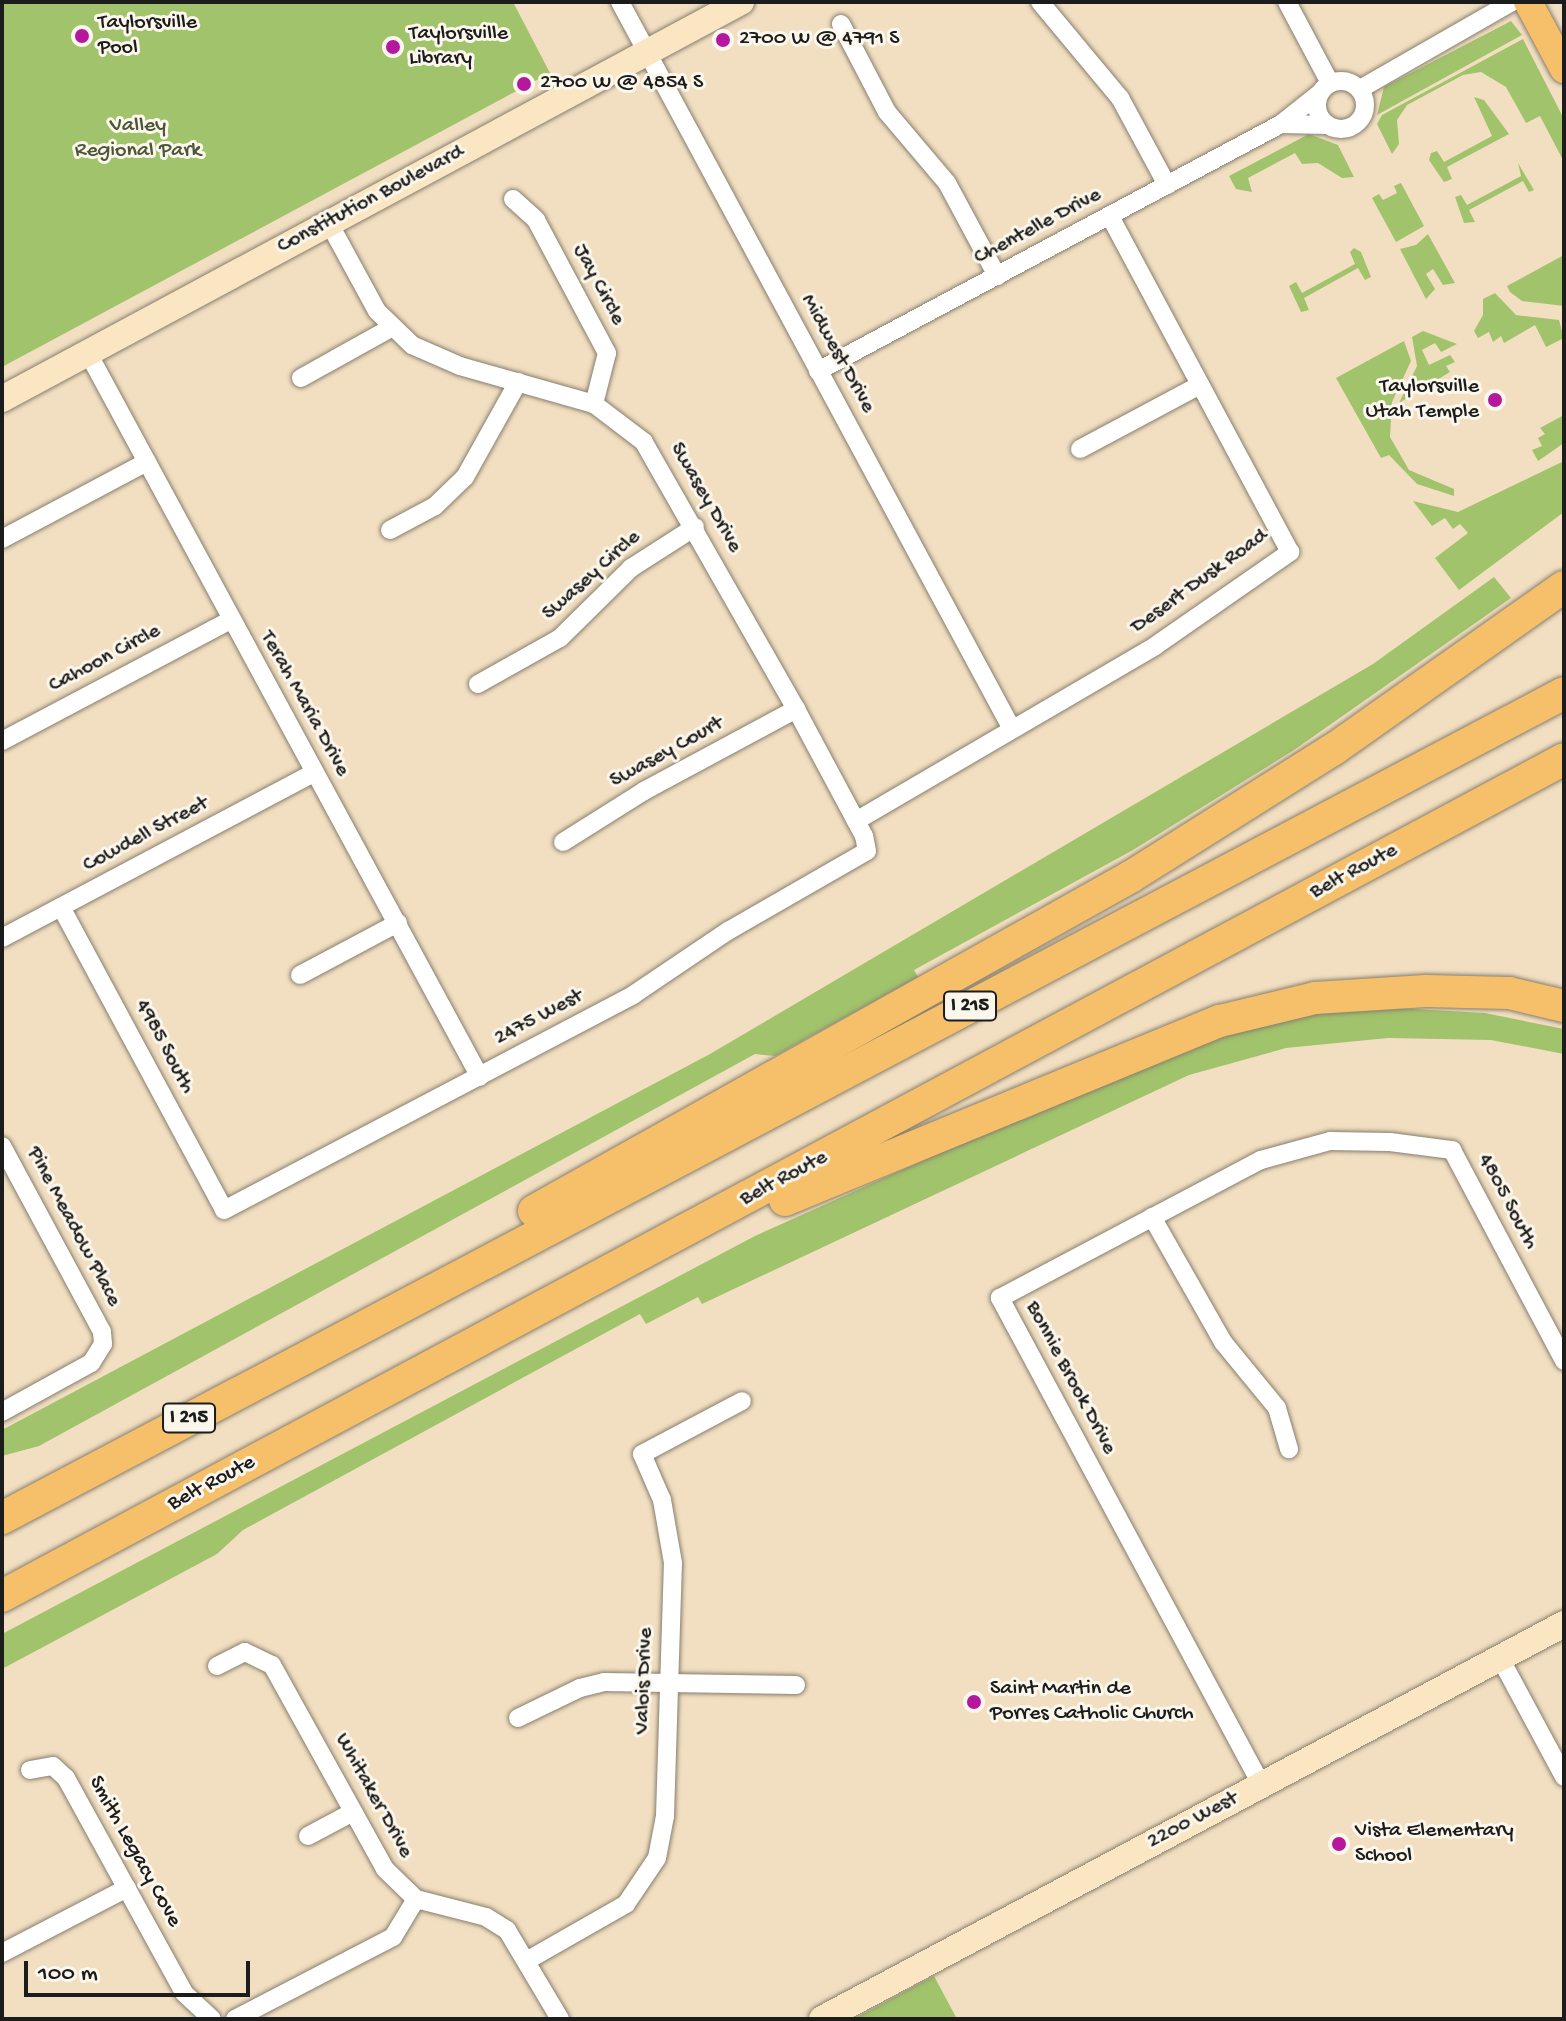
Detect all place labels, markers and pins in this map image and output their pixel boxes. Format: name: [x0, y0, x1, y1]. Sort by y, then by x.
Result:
place label: Taylorsville Pool: [98, 10, 197, 62]
place label: Taylorsville Library: [409, 21, 508, 72]
marker: Taylorsville Pool: [73, 27, 91, 45]
place label: 2700 W @ 4791 S: [739, 27, 899, 53]
marker: 2700 W @ 4791 S: [714, 31, 732, 49]
marker: Taylorsville Library: [384, 38, 402, 56]
place label: 2700 W @ 4854 S: [540, 71, 703, 97]
marker: 2700 W @ 4854 S: [515, 75, 533, 93]
place label: Taylorsville Utah Temple: [1366, 374, 1479, 426]
marker: Taylorsville Utah Temple: [1486, 391, 1504, 409]
place label: Saint Martin de Porres Catholic Church: [990, 1676, 1194, 1728]
marker: Saint Martin de Porres Catholic Church: [965, 1693, 983, 1711]
place label: Vista Elementary School: [1355, 1818, 1514, 1870]
marker: Vista Elementary School: [1330, 1835, 1348, 1853]

